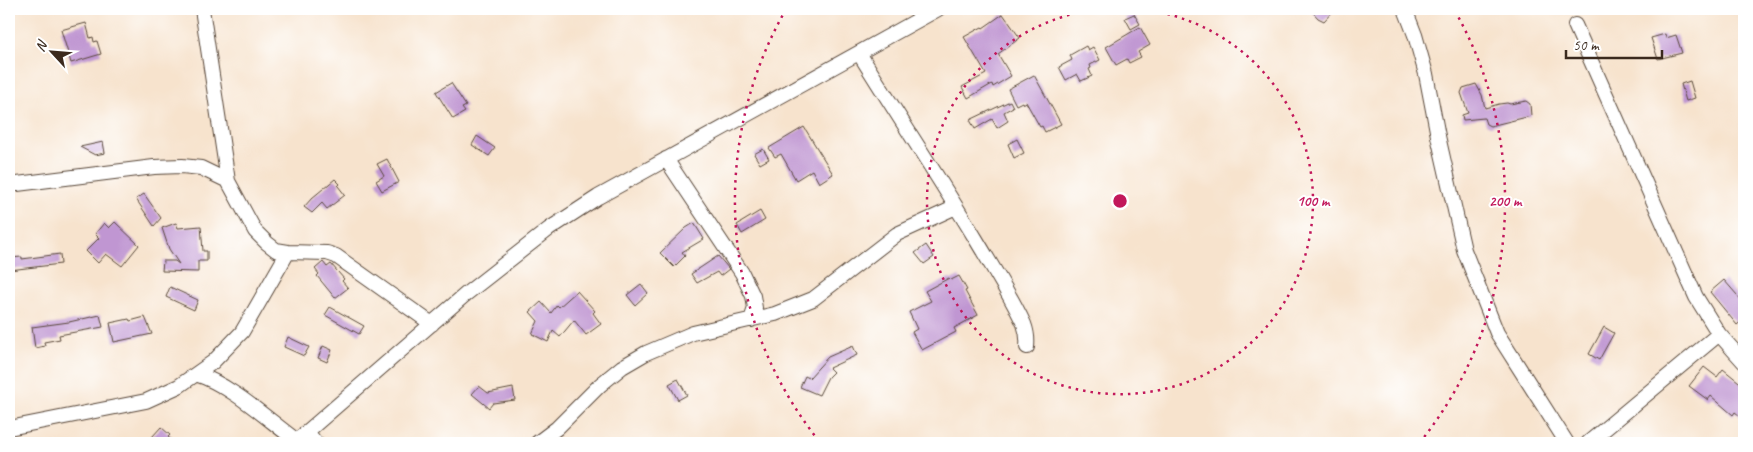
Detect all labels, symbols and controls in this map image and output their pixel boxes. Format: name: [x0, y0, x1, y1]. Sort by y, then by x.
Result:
north arrow: [28, 28, 78, 78]
scale bar: [1566, 28, 1662, 60]
text: 50 m: [1573, 36, 1600, 55]
text: N: [31, 37, 51, 54]
centre of rings: [1111, 192, 1129, 210]
text: 100 m: [1297, 192, 1331, 211]
text: 200 m: [1489, 192, 1523, 211]

